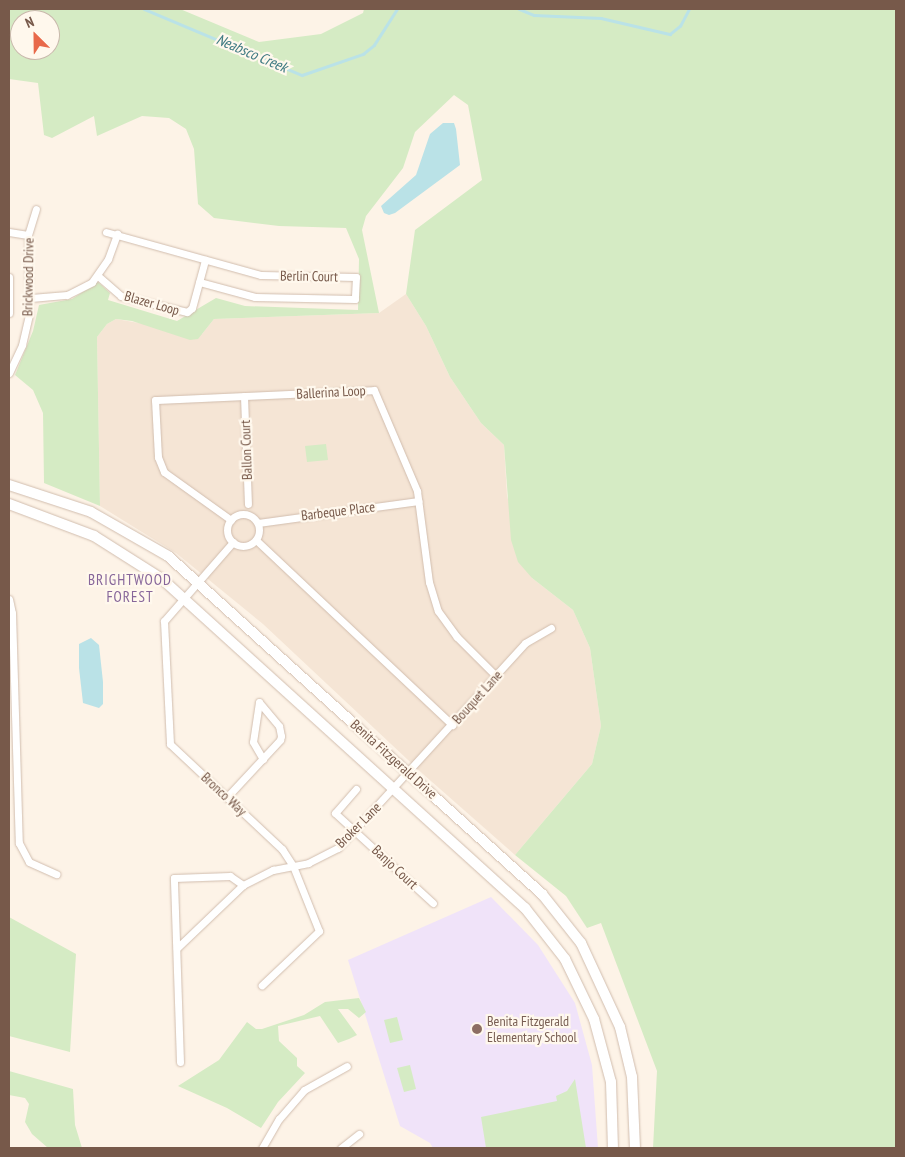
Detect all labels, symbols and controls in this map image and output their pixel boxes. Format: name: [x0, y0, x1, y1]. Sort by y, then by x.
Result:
north arrow: [10, 10, 60, 60]
text: N: [23, 12, 37, 32]
water label: Neabsco Creek: [214, 30, 290, 76]
street label: Brickwood Drive: [19, 238, 37, 316]
street label: Berlin Court: [280, 267, 338, 285]
street label: Blazer Loop: [123, 287, 181, 319]
street label: Ballerina Loop: [296, 382, 366, 402]
street label: Ballon Court: [237, 420, 255, 480]
street label: Barbeque Place: [300, 498, 376, 524]
district label: BRIGHTWOOD FOREST: [87, 570, 173, 605]
street label: Bouquet Lane: [448, 667, 506, 727]
street label: Benita Fitzgerald Drive: [347, 716, 441, 802]
street label: Bronco Way: [198, 769, 250, 819]
street label: Broker Lane: [332, 799, 384, 851]
street label: Banjo Court: [369, 842, 421, 892]
place label: Benita Fitzgerald Elementary School: [487, 1013, 577, 1046]
marker: Benita Fitzgerald Elementary School: [471, 1023, 483, 1035]

